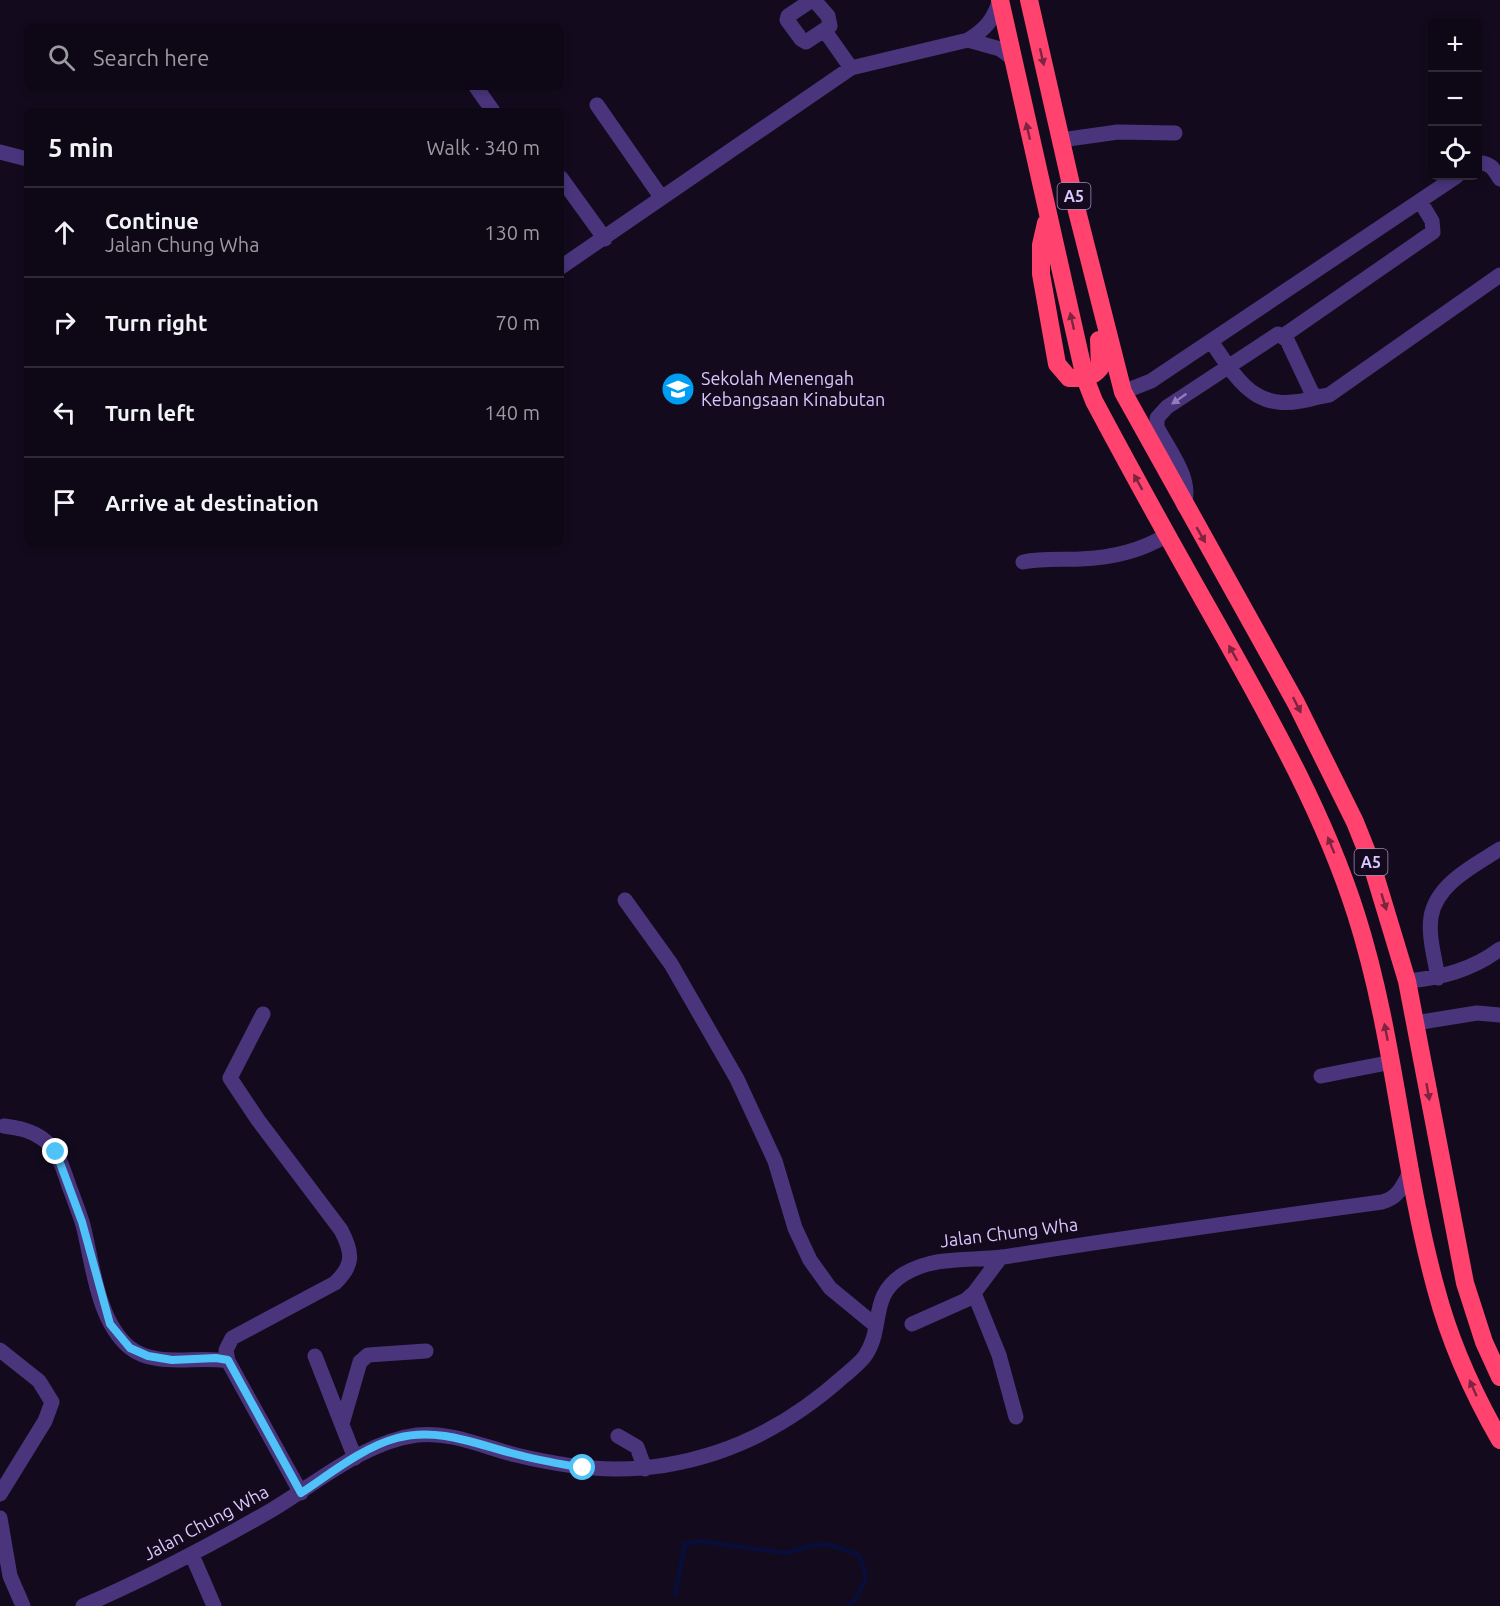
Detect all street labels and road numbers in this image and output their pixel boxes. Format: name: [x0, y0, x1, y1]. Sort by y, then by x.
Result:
road number: A5: [1058, 183, 1090, 209]
road number: A5: [1354, 849, 1388, 875]
street label: Jalan Chung Wha: [939, 1214, 1079, 1250]
street label: Jalan Chung Wha: [139, 1481, 272, 1564]

